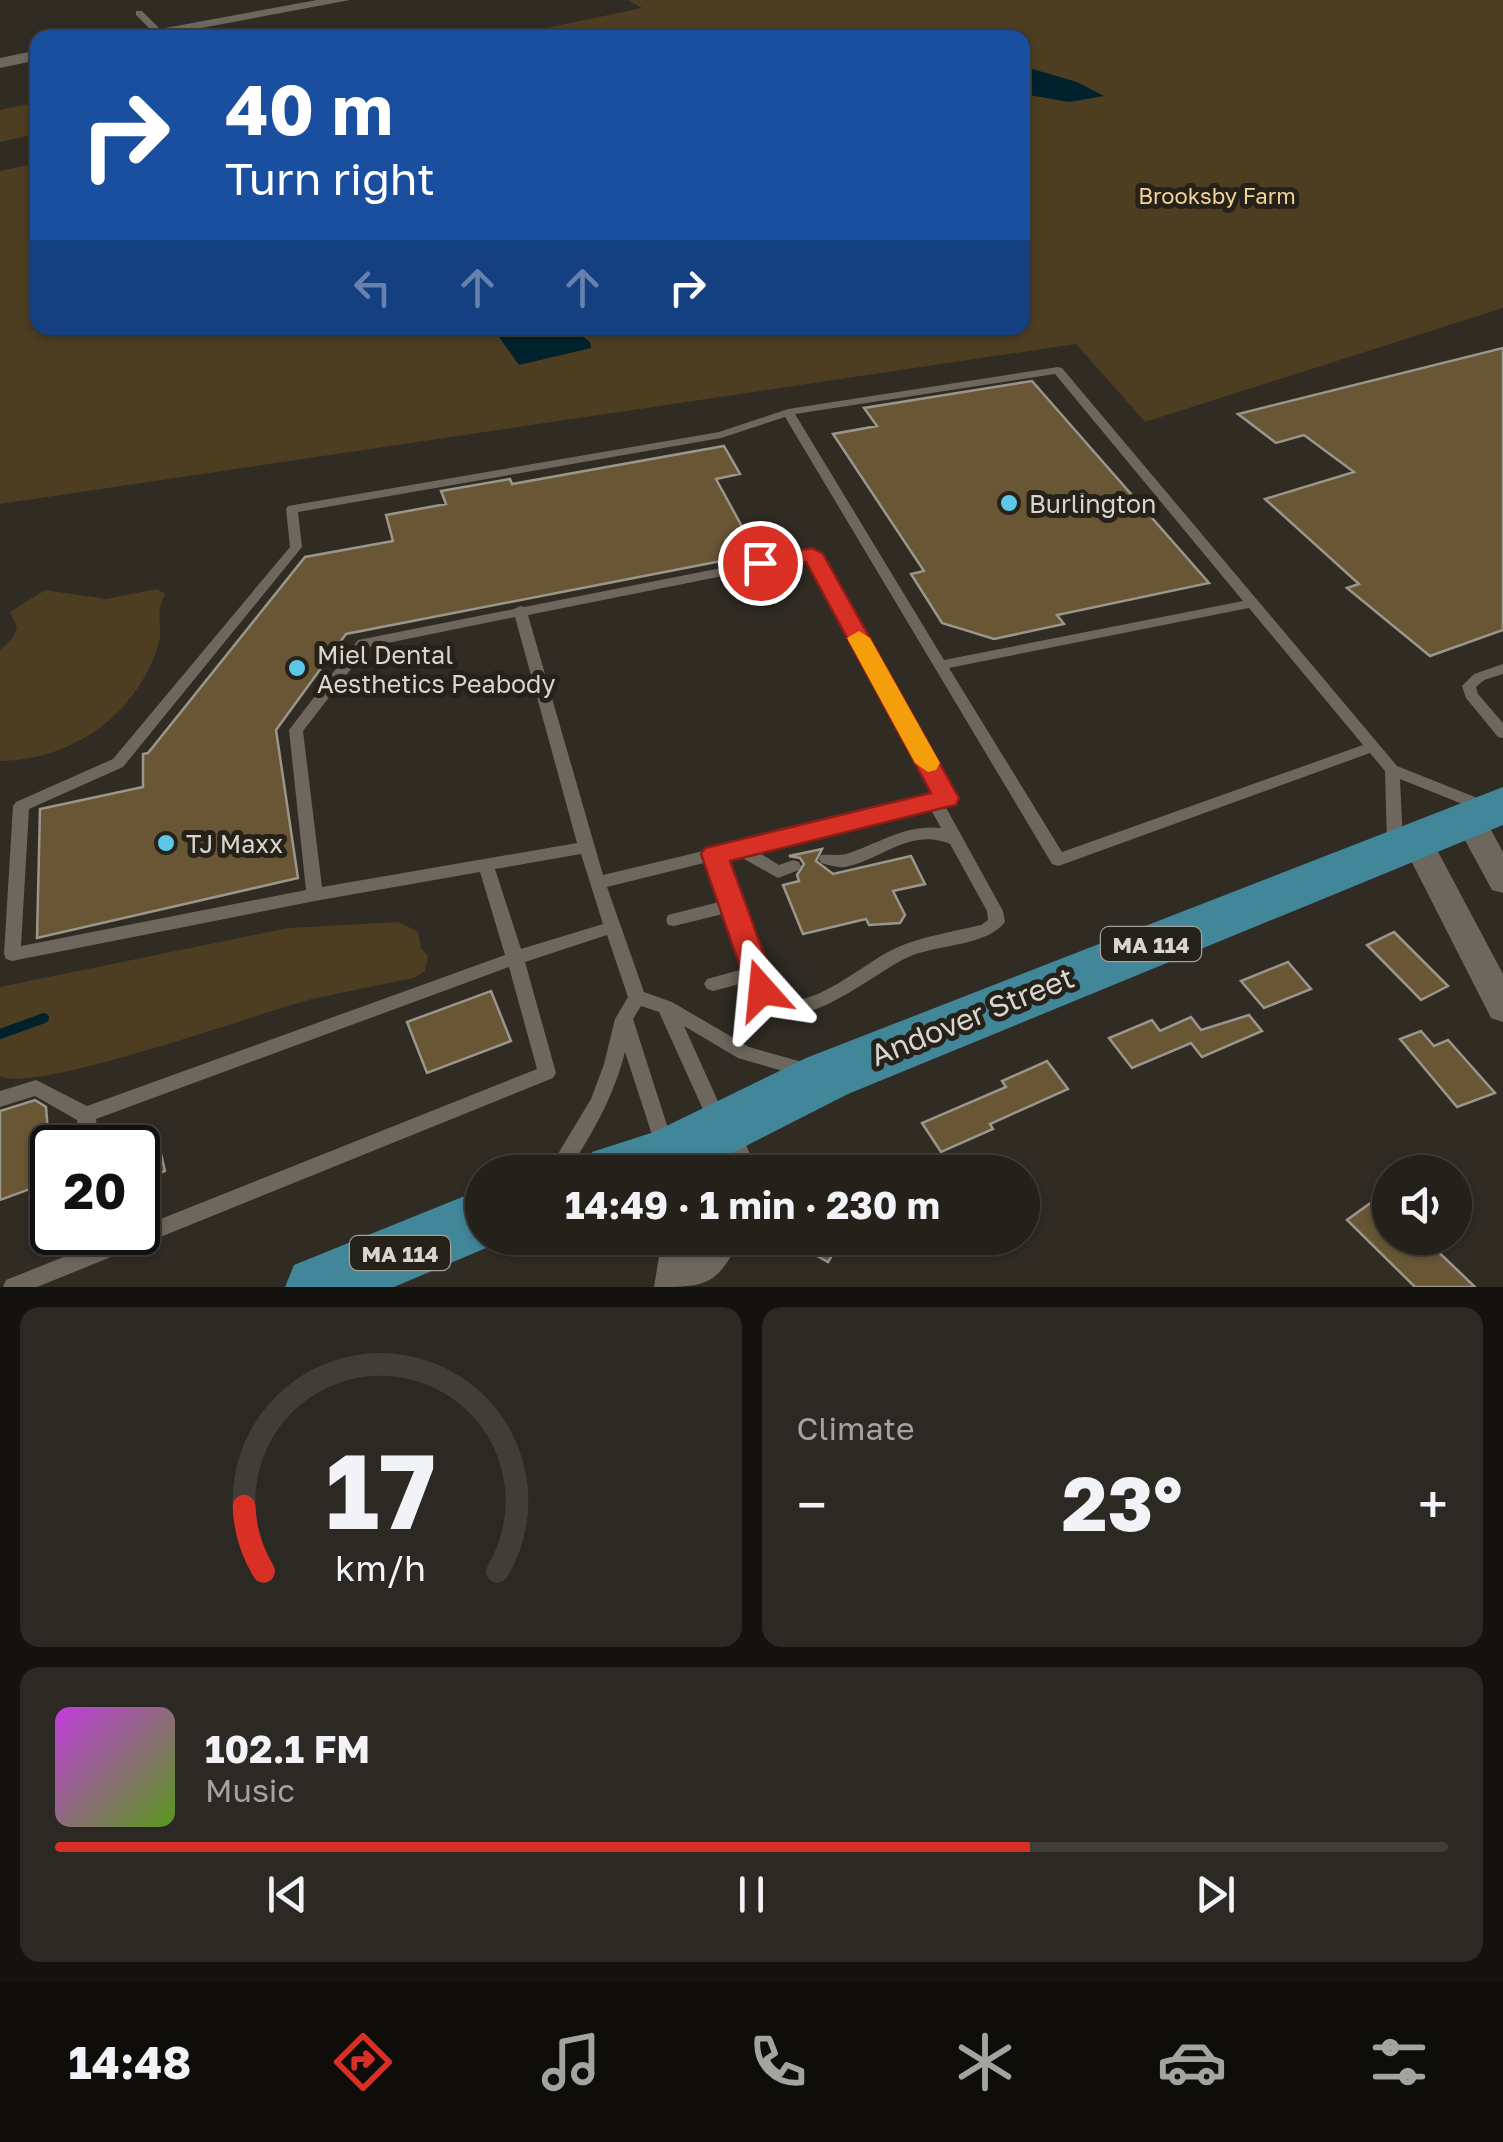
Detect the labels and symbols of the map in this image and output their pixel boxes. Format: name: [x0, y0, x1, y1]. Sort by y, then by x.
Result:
park label: Brooksby Farm: [1138, 182, 1296, 209]
place label: Burlington: [1029, 488, 1156, 519]
marker: Burlington: [998, 492, 1020, 514]
pin: [718, 521, 803, 606]
place label: Miel Dental Aesthetics Peabody: [317, 639, 555, 699]
marker: Miel Dental Aesthetics Peabody: [286, 657, 308, 679]
place label: TJ Maxx: [186, 828, 283, 859]
marker: TJ Maxx: [155, 832, 177, 854]
road number: MA 114: [1101, 927, 1201, 961]
position arrow: [710, 938, 814, 1042]
street label: Andover Street: [865, 959, 1079, 1073]
speed limit sign: 20: [30, 1125, 160, 1255]
road number: MA 114: [350, 1236, 450, 1270]

